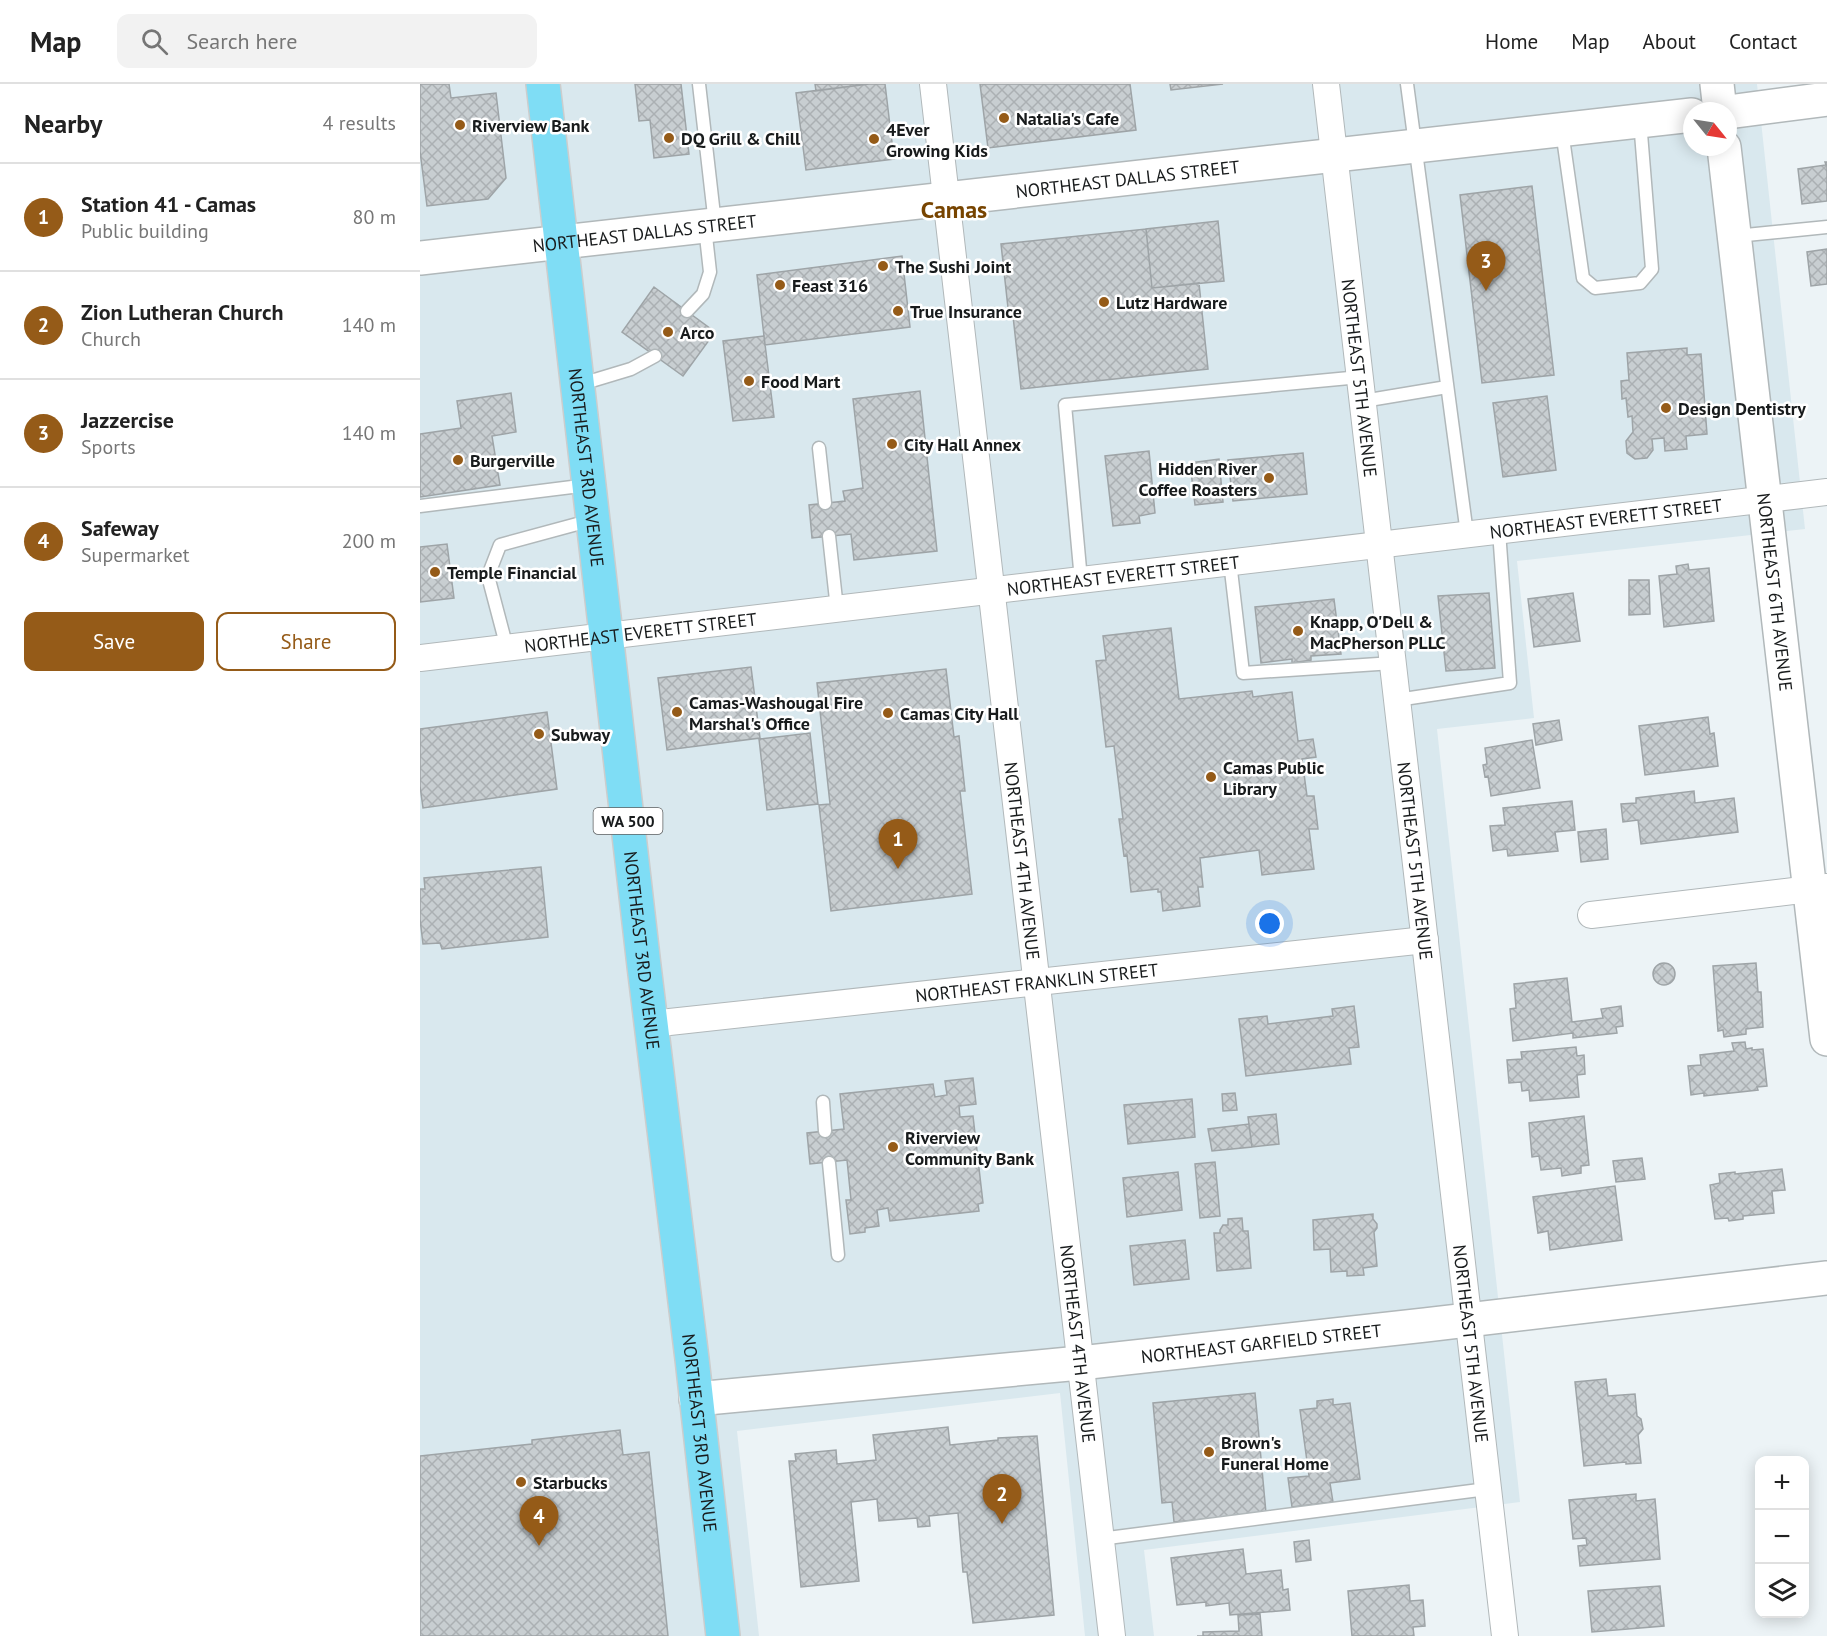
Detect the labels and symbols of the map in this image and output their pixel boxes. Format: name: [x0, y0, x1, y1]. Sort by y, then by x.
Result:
north arrow: [1683, 102, 1737, 156]
place label: Natalia's Cafe: [1016, 107, 1119, 130]
marker: Natalia's Cafe: [997, 111, 1011, 125]
place label: Riverview Bank: [472, 114, 590, 137]
marker: Riverview Bank: [453, 118, 467, 132]
place label: 4Ever Growing Kids: [886, 118, 988, 162]
place label: DQ Grill & Chill: [681, 127, 801, 150]
marker: DQ Grill & Chill: [662, 131, 676, 145]
marker: 4Ever Growing Kids: [867, 132, 881, 146]
street label: NORTHEAST DALLAS STREET: [1014, 154, 1241, 202]
district label: Camas: [921, 194, 987, 225]
street label: NORTHEAST DALLAS STREET: [531, 209, 758, 257]
pin: 3: [1466, 242, 1506, 291]
place label: The Sushi Joint: [895, 255, 1012, 278]
marker: The Sushi Joint: [876, 259, 890, 273]
place label: Feast 316: [792, 274, 868, 297]
marker: Feast 316: [773, 278, 787, 292]
street label: NORTHEAST 5TH AVENUE: [1337, 278, 1383, 478]
place label: Lutz Hardware: [1116, 291, 1228, 314]
marker: Lutz Hardware: [1097, 295, 1111, 309]
place label: True Insurance: [910, 300, 1022, 323]
marker: True Insurance: [891, 304, 905, 318]
place label: Arco: [680, 321, 715, 344]
marker: Arco: [661, 325, 675, 339]
street label: NORTHEAST 3RD AVENUE: [564, 367, 610, 568]
place label: Food Mart: [761, 370, 841, 393]
marker: Food Mart: [742, 374, 756, 388]
place label: Design Dentistry: [1678, 397, 1806, 420]
marker: Design Dentistry: [1659, 401, 1673, 415]
place label: City Hall Annex: [904, 433, 1022, 456]
marker: City Hall Annex: [885, 437, 899, 451]
place label: Burgerville: [470, 449, 555, 472]
marker: Burgerville: [451, 453, 465, 467]
place label: Hidden River Coffee Roasters: [1139, 457, 1258, 501]
marker: Hidden River Coffee Roasters: [1262, 471, 1276, 485]
street label: NORTHEAST 6TH AVENUE: [1753, 492, 1798, 692]
street label: NORTHEAST EVERETT STREET: [1488, 493, 1723, 543]
street label: NORTHEAST EVERETT STREET: [1006, 550, 1241, 600]
place label: Temple Financial: [447, 561, 577, 584]
marker: Temple Financial: [428, 565, 442, 579]
street label: NORTHEAST EVERETT STREET: [523, 607, 758, 657]
place label: Knapp, O'Dell & MacPherson PLLC: [1310, 610, 1446, 654]
marker: Knapp, O'Dell & MacPherson PLLC: [1291, 624, 1305, 638]
place label: Camas-Washougal Fire Marshal's Office: [689, 691, 863, 735]
place label: Camas City Hall: [900, 702, 1019, 725]
marker: Camas-Washougal Fire Marshal's Office: [670, 705, 684, 719]
marker: Camas City Hall: [881, 706, 895, 720]
place label: Subway: [551, 723, 611, 746]
marker: Subway: [532, 727, 546, 741]
place label: Camas Public Library: [1223, 756, 1325, 800]
street label: NORTHEAST 4TH AVENUE: [1000, 761, 1045, 961]
street label: NORTHEAST 5TH AVENUE: [1393, 761, 1438, 961]
marker: Camas Public Library: [1204, 770, 1218, 784]
road number: WA 500: [594, 808, 662, 834]
pin: 1: [878, 820, 918, 869]
street label: NORTHEAST 3RD AVENUE: [619, 850, 666, 1051]
your location: [1255, 909, 1284, 938]
street label: NORTHEAST FRANKLIN STREET: [914, 958, 1159, 1007]
place label: Riverview Community Bank: [905, 1126, 1034, 1170]
marker: Riverview Community Bank: [886, 1140, 900, 1154]
street label: NORTHEAST 4TH AVENUE: [1055, 1243, 1101, 1444]
street label: NORTHEAST 5TH AVENUE: [1448, 1243, 1494, 1444]
street label: NORTHEAST GARFIELD STREET: [1140, 1318, 1383, 1368]
street label: NORTHEAST 3RD AVENUE: [677, 1332, 723, 1533]
place label: Brown's Funeral Home: [1221, 1431, 1329, 1475]
marker: Brown's Funeral Home: [1202, 1445, 1216, 1459]
place label: Starbucks: [533, 1471, 608, 1494]
pin: 2: [982, 1474, 1022, 1524]
marker: Starbucks: [514, 1475, 528, 1489]
pin: 4: [520, 1496, 558, 1546]

